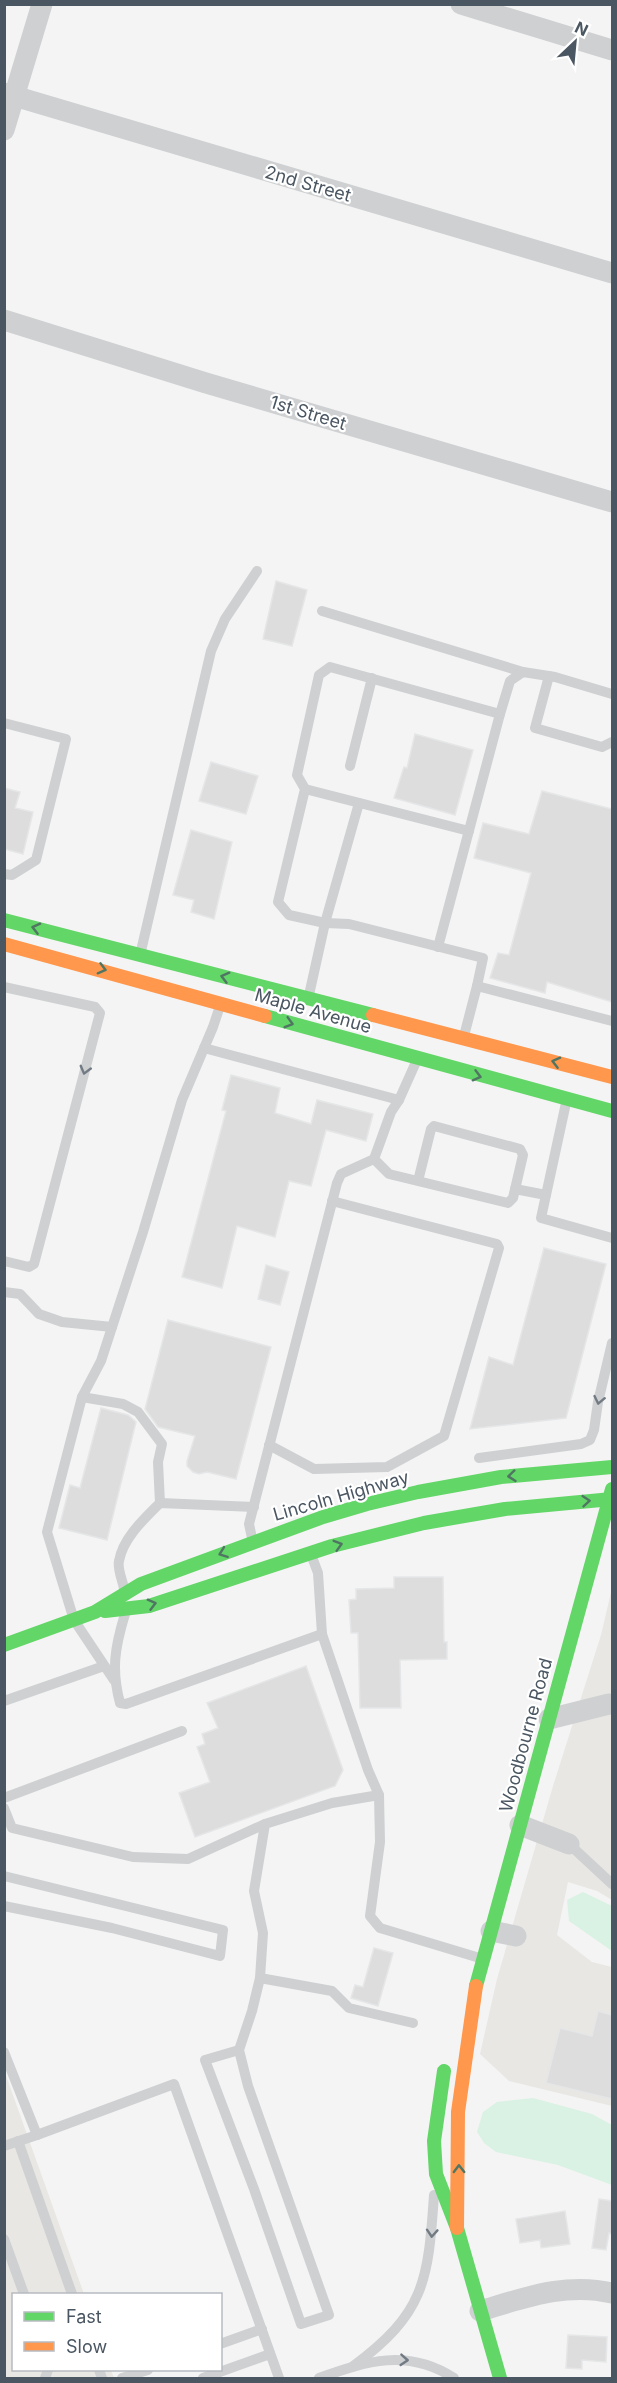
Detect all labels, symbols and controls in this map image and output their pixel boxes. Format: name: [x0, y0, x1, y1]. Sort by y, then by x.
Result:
north arrow: [545, 12, 605, 72]
text: N: [572, 17, 591, 40]
street label: 2nd Street: [263, 161, 354, 206]
street label: 1st Street: [268, 391, 349, 434]
one-way arrow: [31, 922, 41, 935]
one-way arrow: [97, 962, 107, 975]
one-way arrow: [220, 971, 230, 984]
street label: Maple Avenue: [252, 984, 374, 1037]
one-way arrow: [283, 1016, 294, 1028]
one-way arrow: [551, 1057, 561, 1070]
one-way arrow: [80, 1064, 92, 1075]
one-way arrow: [472, 1069, 482, 1082]
one-way arrow: [593, 1395, 606, 1405]
street label: Lincoln Highway: [270, 1466, 411, 1525]
one-way arrow: [508, 1469, 517, 1482]
one-way arrow: [582, 1495, 591, 1508]
one-way arrow: [332, 1540, 343, 1552]
one-way arrow: [219, 1546, 230, 1558]
one-way arrow: [146, 1599, 157, 1611]
street label: Woodbourne Road: [495, 1656, 556, 1814]
one-way arrow: [453, 2165, 465, 2174]
one-way arrow: [425, 2228, 438, 2237]
legend: [12, 2293, 222, 2371]
text: Fast: [66, 2306, 102, 2327]
text: Slow: [66, 2336, 107, 2357]
one-way arrow: [400, 2354, 409, 2367]

